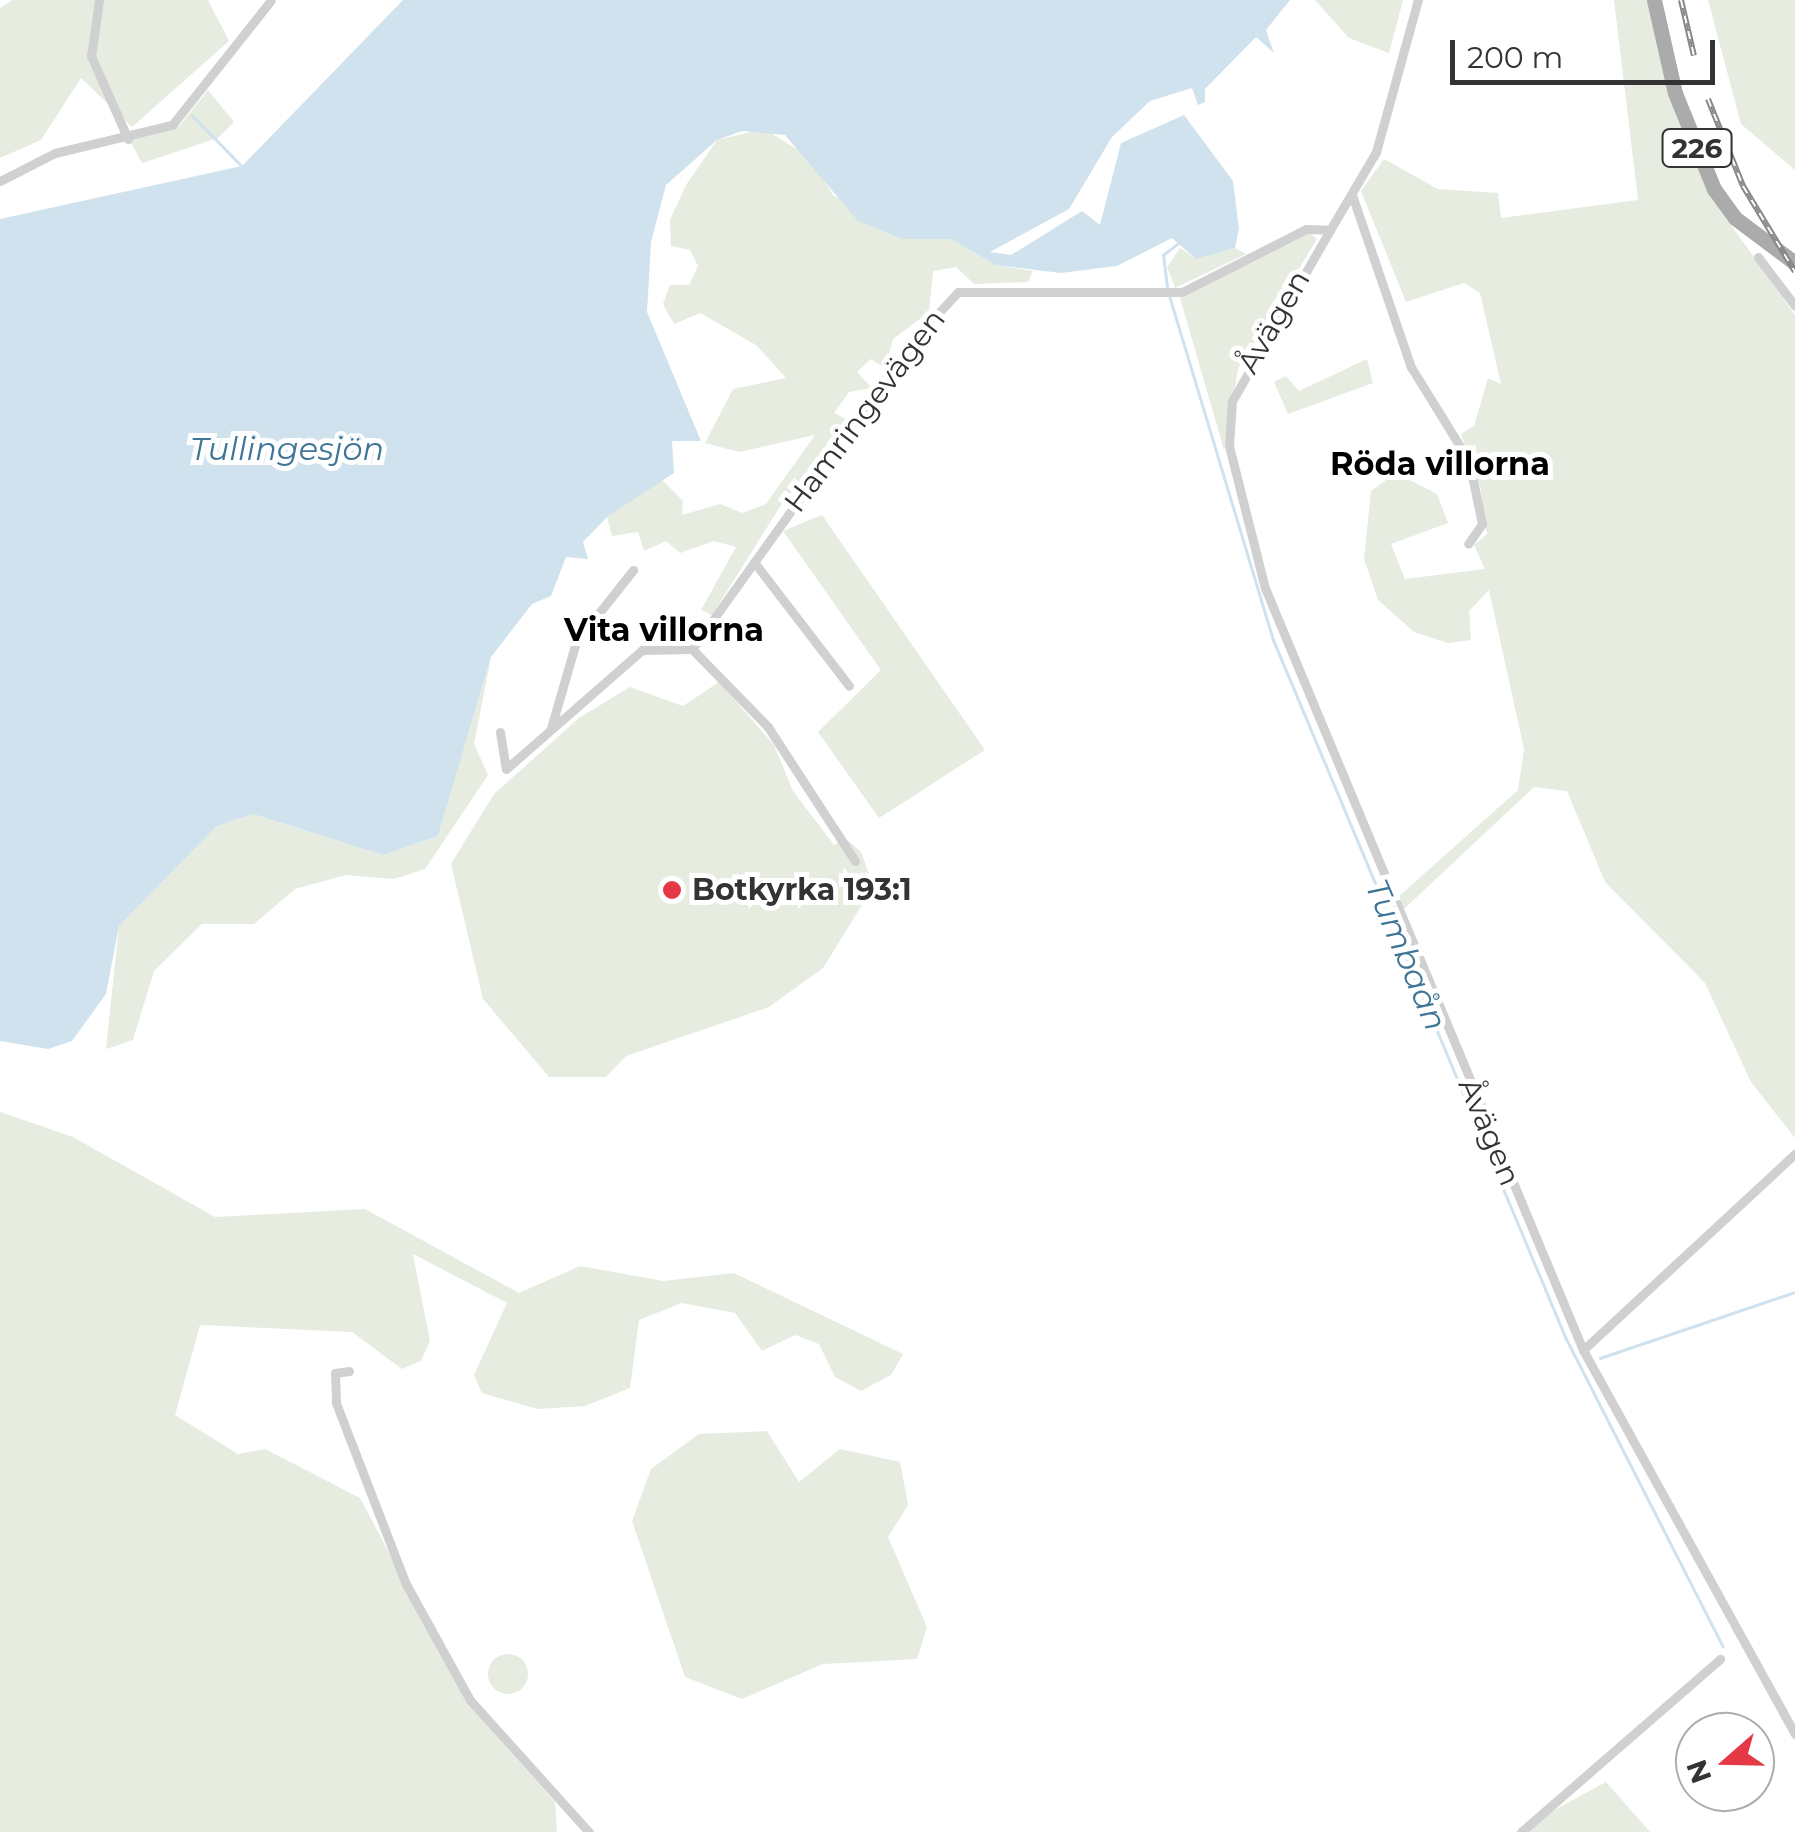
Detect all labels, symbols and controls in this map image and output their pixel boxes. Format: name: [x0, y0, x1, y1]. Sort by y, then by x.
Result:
scale bar: [1455, 20, 1720, 82]
text: 200 m: [1467, 39, 1563, 76]
road number: 226: [1660, 125, 1734, 171]
street label: Åvägen: [1230, 264, 1318, 380]
street label: Hamringevägen: [777, 302, 953, 520]
water label: Tullingesjön: [190, 430, 384, 468]
district label: Röda villorna: [1330, 445, 1550, 483]
district label: Vita villorna: [564, 611, 764, 649]
place label: Botkyrka 193:1: [692, 872, 912, 908]
water label: Tumbaån: [1357, 874, 1455, 1036]
marker: Botkyrka 193:1: [661, 879, 683, 901]
street label: Åvägen: [1450, 1073, 1528, 1191]
north arrow: [1675, 1712, 1775, 1812]
text: N: [1679, 1755, 1719, 1788]

